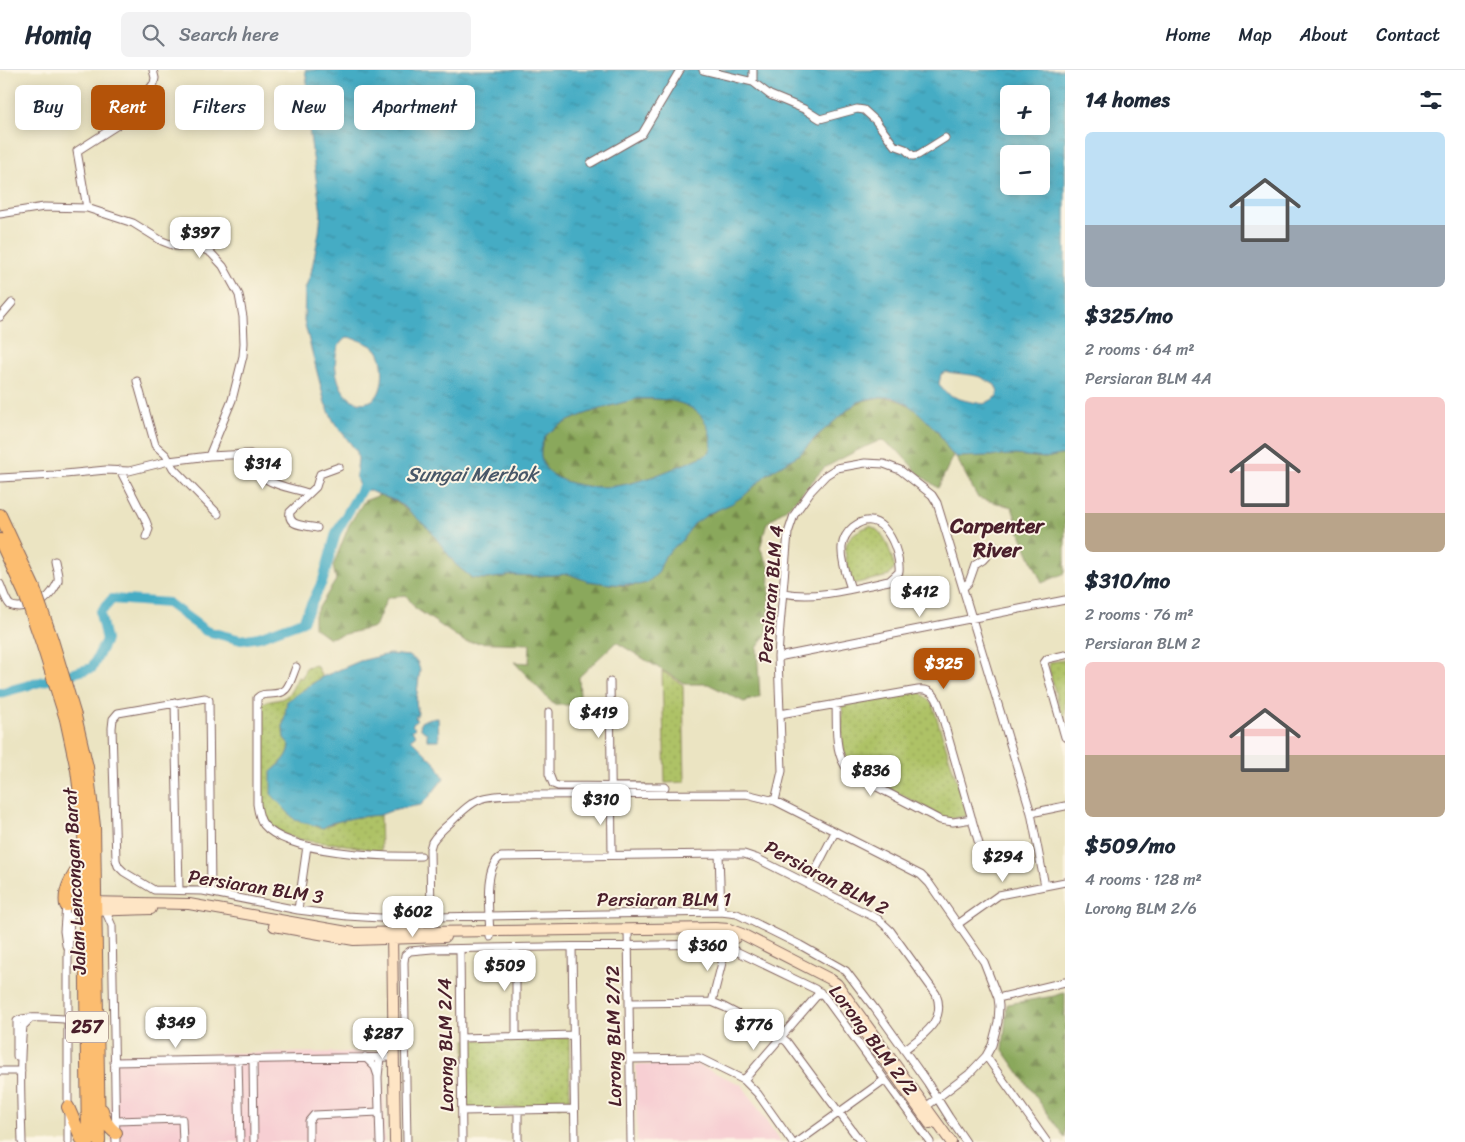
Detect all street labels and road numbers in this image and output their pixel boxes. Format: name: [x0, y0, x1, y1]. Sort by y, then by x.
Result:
street label: Persiaran BLM 4: [748, 524, 793, 664]
street label: Jalan Lencongan Barat: [53, 785, 96, 976]
street label: Persiaran BLM 2: [758, 831, 895, 924]
street label: Persiaran BLM 3: [186, 860, 327, 914]
street label: Persiaran BLM 1: [597, 883, 731, 916]
street label: Lorong BLM 2/12: [596, 965, 631, 1107]
street label: Lorong BLM 2/2: [820, 977, 927, 1103]
street label: Lorong BLM 2/4: [428, 978, 463, 1112]
road number: 257: [66, 1012, 108, 1042]

